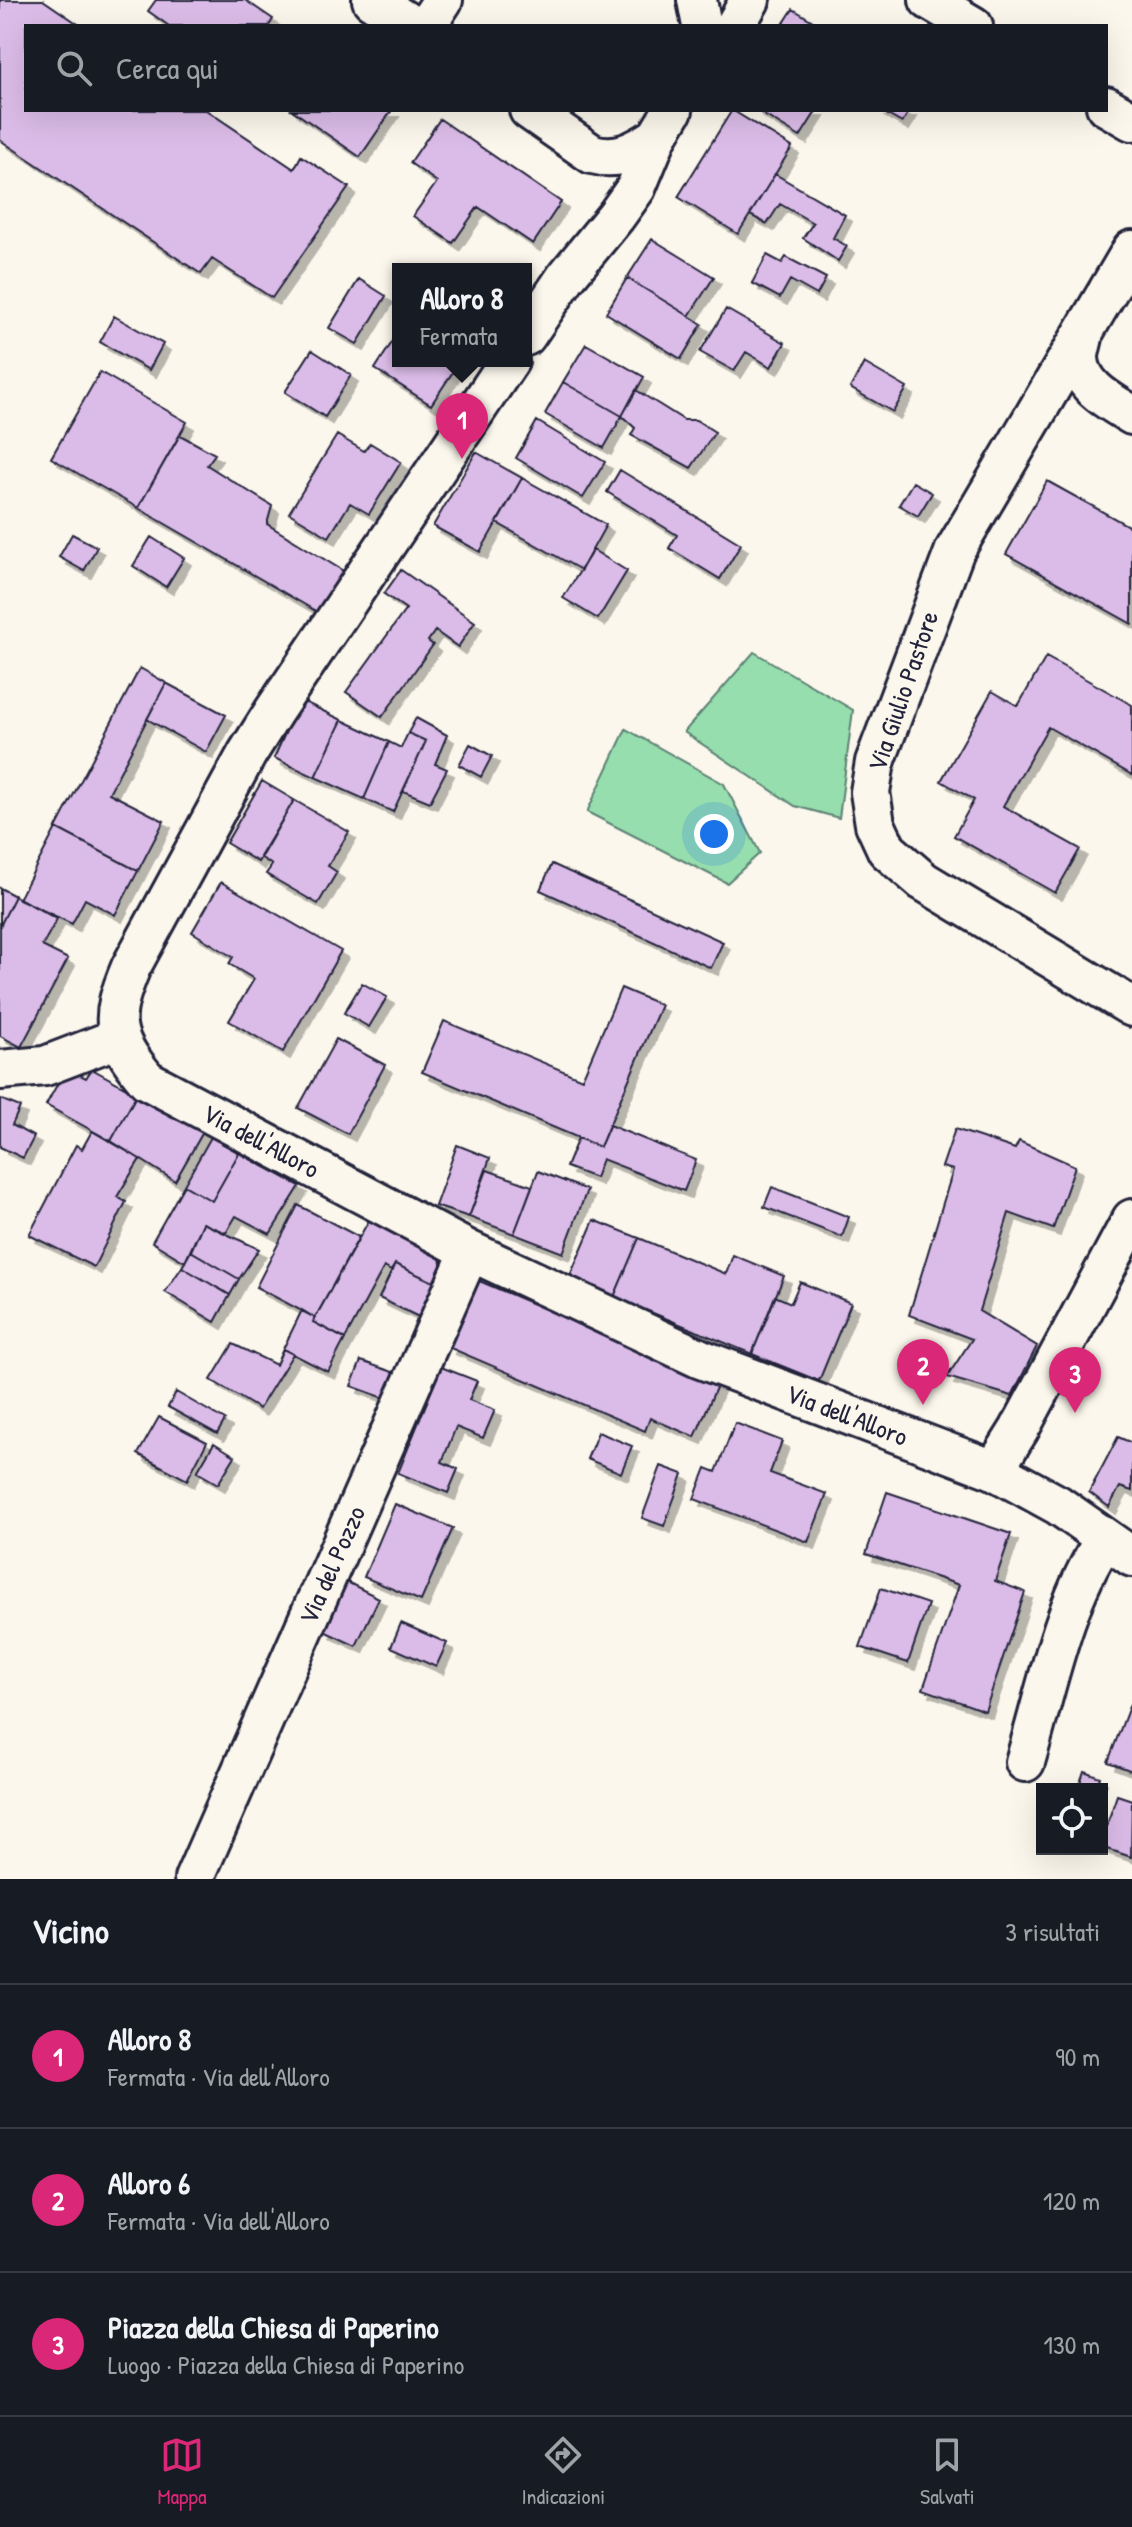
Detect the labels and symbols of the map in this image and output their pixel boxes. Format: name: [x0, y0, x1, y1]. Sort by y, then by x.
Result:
pin: 1: [436, 393, 488, 459]
street label: Via Giulio Pastore: [859, 606, 946, 775]
your location: [694, 814, 734, 854]
street label: Via dell'Alloro: [197, 1095, 326, 1186]
pin: 2: [897, 1339, 949, 1405]
pin: 3: [1049, 1347, 1101, 1413]
street label: Via dell'Alloro: [781, 1375, 913, 1454]
street label: Via del Pozzo: [290, 1500, 373, 1629]

